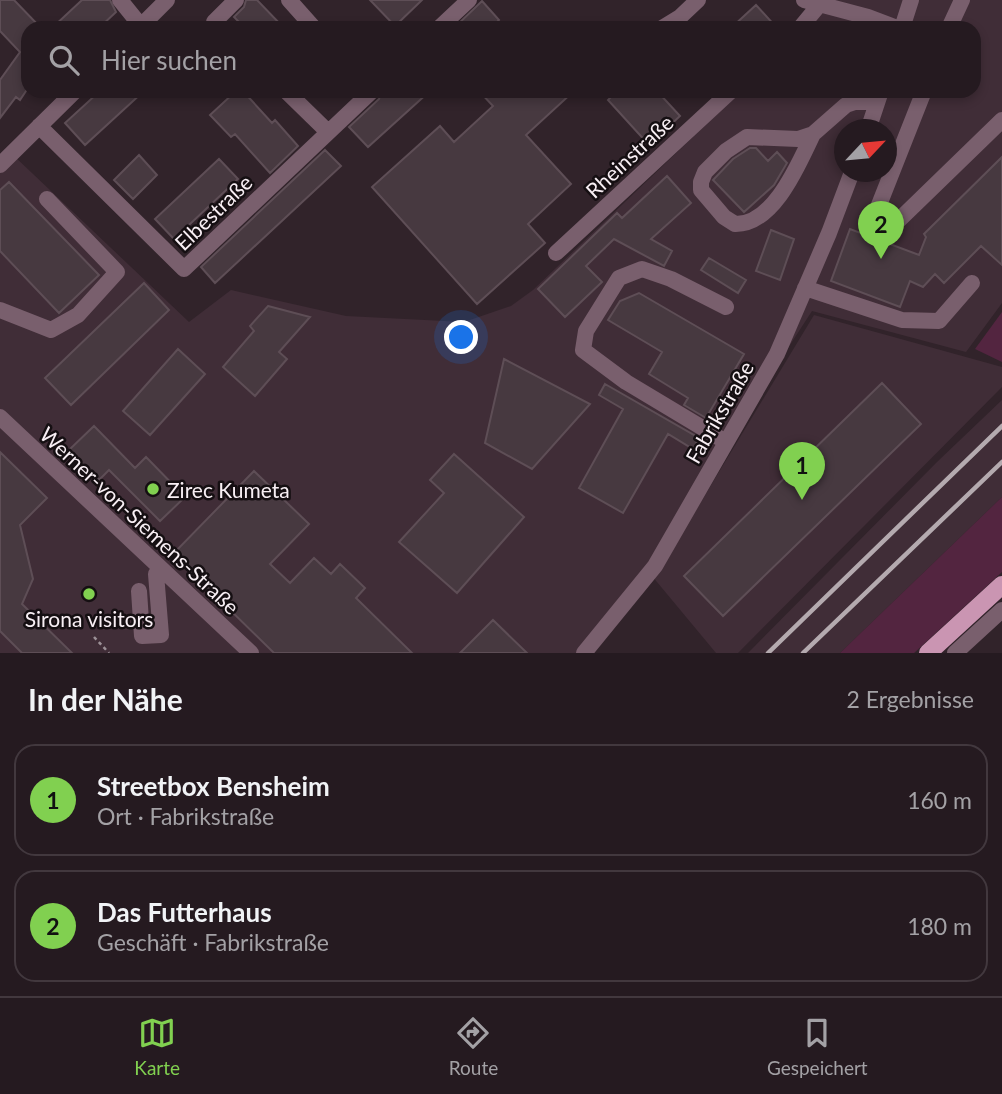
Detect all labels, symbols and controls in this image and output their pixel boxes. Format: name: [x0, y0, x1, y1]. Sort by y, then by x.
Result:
search box: [21, 21, 981, 98]
icon: search: [45, 41, 83, 79]
text: Hier suchen: [101, 44, 237, 76]
street label: Rheinstraße: [580, 109, 678, 203]
north arrow: [834, 119, 897, 182]
street label: Elbestraße: [169, 169, 257, 255]
pin: 2: [858, 201, 904, 259]
your location: [444, 320, 478, 354]
street label: Fabrikstraße: [680, 356, 758, 468]
street label: Werner-von-Siemens-Straße: [35, 421, 245, 619]
pin: 1: [779, 442, 825, 500]
place label: Zirec Kumeta: [167, 477, 290, 502]
marker: Zirec Kumeta: [145, 481, 161, 497]
marker: Sirona visitors: [81, 586, 97, 602]
place label: Sirona visitors: [25, 606, 153, 631]
text: In der Nähe: [28, 681, 183, 717]
text: 2 Ergebnisse: [846, 685, 974, 713]
text: Streetbox Bensheim: [97, 770, 330, 802]
text: 1: [46, 786, 60, 814]
text: 160 m: [907, 786, 972, 814]
text: Ort · Fabrikstraße: [97, 802, 274, 830]
text: Das Futterhaus: [97, 896, 272, 928]
text: 2: [46, 912, 60, 940]
text: 180 m: [907, 912, 972, 940]
text: Geschäft · Fabrikstraße: [97, 928, 329, 956]
tab: Karte: [134, 1014, 180, 1079]
tab: Route: [449, 1014, 498, 1079]
tab: Gespeichert: [767, 1014, 868, 1079]

